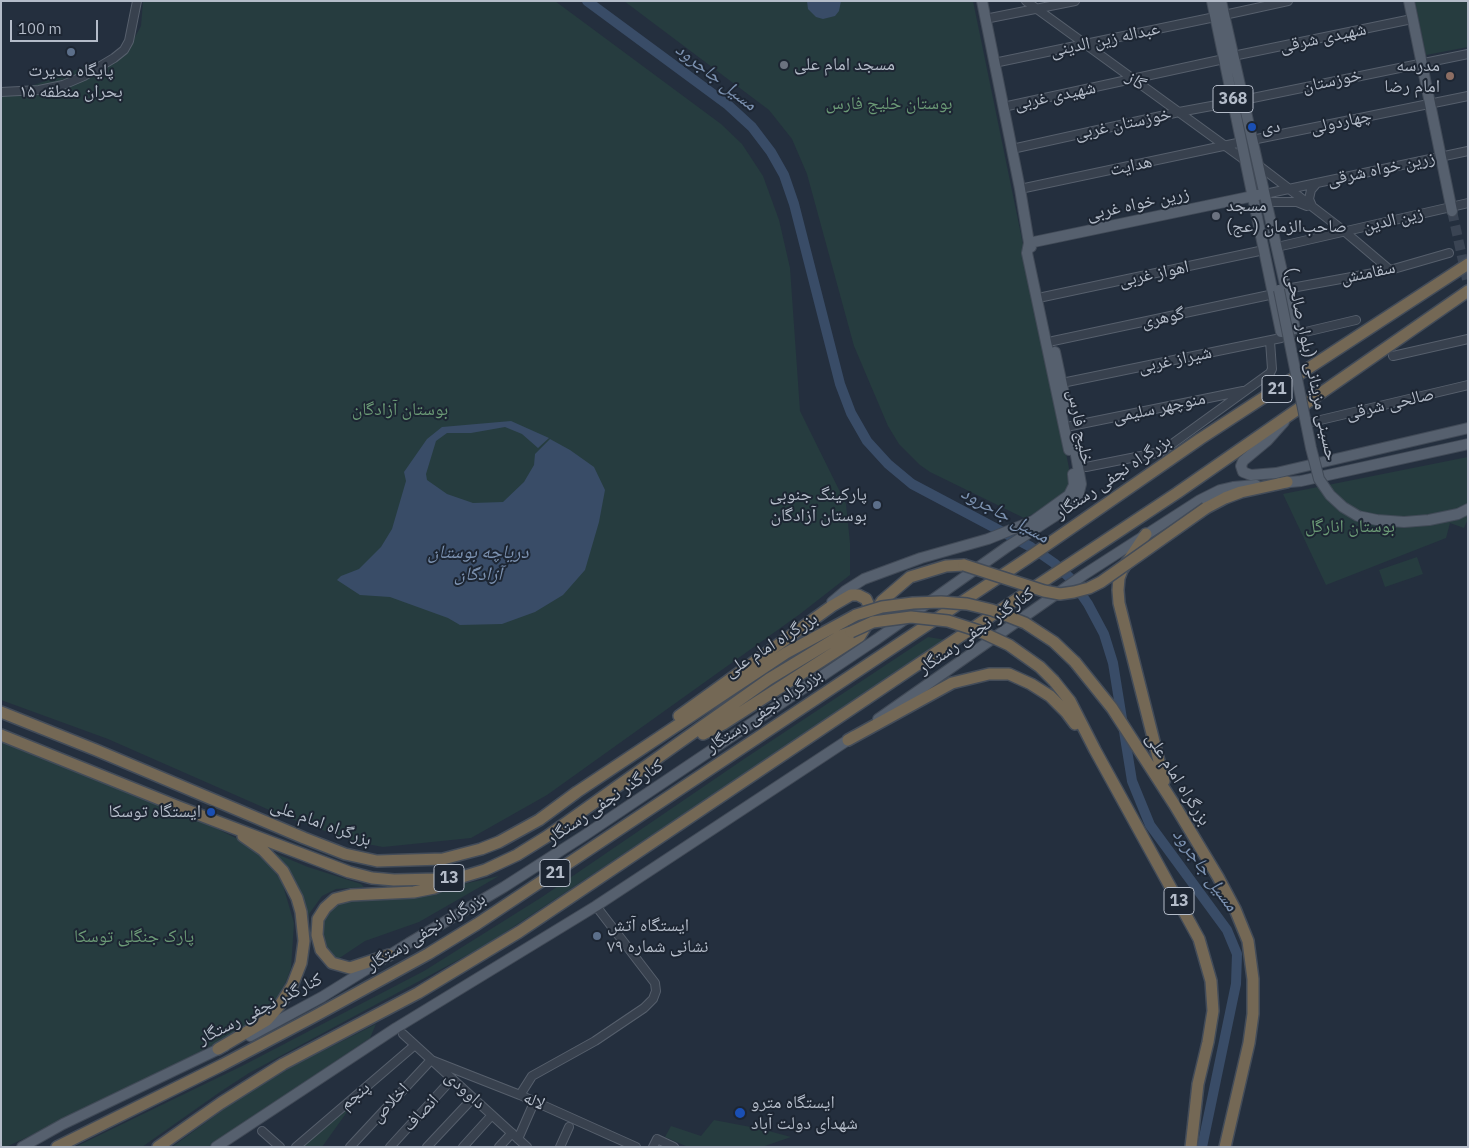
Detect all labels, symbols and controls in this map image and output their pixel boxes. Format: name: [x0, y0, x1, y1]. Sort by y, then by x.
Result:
scale bar: [12, 10, 100, 42]
street label: عبداله زین الدینی: [1048, 18, 1162, 62]
street label: شهیدی شرقی: [1278, 18, 1368, 58]
text: 100 m: [18, 19, 62, 38]
water label: مسیل جاجرود: [671, 38, 761, 116]
marker: پایگاه مدیرت بحران منطقه ۱۵: [65, 46, 77, 58]
place label: مسجد امام علی: [794, 54, 895, 76]
place label: مدرسه امام رضا: [1384, 55, 1440, 98]
marker: مسجد امام علی: [778, 59, 790, 71]
place label: پایگاه مدیرت بحران منطقه ۱۵: [19, 60, 123, 102]
street label: خوزستان: [1300, 64, 1364, 98]
street label: گاز: [1122, 67, 1150, 95]
marker: مدرسه امام رضا: [1444, 70, 1456, 82]
street label: شهیدی غربی: [1012, 77, 1098, 115]
road number: 368: [1213, 86, 1253, 112]
park label: بوستان خلیج فارس: [826, 93, 952, 115]
street label: خوزستان غربی: [1073, 103, 1173, 145]
street label: چهاردولی: [1308, 105, 1374, 139]
place label: دی: [1262, 116, 1281, 138]
marker: دی: [1246, 121, 1258, 133]
street label: زرین خواه شرقی: [1325, 147, 1437, 191]
street label: هدایت: [1108, 151, 1154, 181]
street label: زرین خواه غربی: [1085, 183, 1191, 225]
place label: مسجد صاحب‌الزمان (عج): [1226, 195, 1347, 238]
street label: زین الدین: [1361, 203, 1425, 237]
marker: مسجد صاحب‌الزمان (عج): [1210, 210, 1222, 222]
street label: اهواز غربی: [1117, 256, 1191, 292]
street label: سقامنش: [1339, 257, 1397, 289]
street label: حسینی مزینانی (بلوار صالحی): [1280, 265, 1342, 463]
street label: گوهری: [1140, 303, 1186, 333]
street label: شیراز غربی: [1136, 342, 1214, 378]
road number: 21: [1262, 376, 1292, 402]
street label: صالحی شرقی: [1344, 383, 1436, 425]
street label: خلیج فارس: [1062, 388, 1098, 466]
street label: منوچهر سلیمی: [1111, 388, 1207, 428]
park label: بوستان آزادگان: [352, 399, 448, 421]
street label: بزرگراه نجفی رستگار: [1051, 430, 1175, 524]
water label: مسیل جاجرود: [957, 481, 1053, 549]
place label: پارکینگ جنوبی بوستان آزادگان: [769, 484, 867, 526]
marker: پارکینگ جنوبی بوستان آزادگان: [871, 499, 883, 511]
park label: بوستان انارگل: [1305, 516, 1395, 538]
water label: دریاچه بوستان آزادگان: [427, 542, 529, 586]
street label: کنارگذر نجفی رستگار: [914, 583, 1038, 679]
street label: بزرگراه امام علی: [720, 608, 822, 682]
street label: بزرگراه نجفی رستگار: [702, 664, 826, 758]
street label: بزرگراه امام علی: [1141, 728, 1215, 830]
street label: کنارگذر نجفی رستگار: [542, 755, 668, 849]
street label: بزرگراه امام علی: [268, 795, 374, 851]
place label: ایستگاه توسکا: [108, 801, 201, 823]
marker: ایستگاه توسکا: [205, 806, 217, 818]
water label: مسیل جاجرود: [1167, 824, 1243, 916]
road number: 21: [540, 860, 570, 886]
road number: 13: [434, 864, 464, 891]
street label: بزرگراه نجفی رستگار: [362, 888, 490, 976]
road number: 13: [1164, 888, 1194, 914]
place label: ایستگاه آتش نشانی شماره ۷۹: [607, 915, 709, 958]
park label: پارک جنگلی توسکا: [74, 926, 194, 948]
marker: ایستگاه آتش نشانی شماره ۷۹: [591, 930, 603, 942]
street label: کنارگذر نجفی رستگار: [194, 968, 326, 1050]
street label: داوودی: [440, 1066, 490, 1114]
street label: پنجم: [335, 1077, 375, 1115]
street label: اخلاص: [366, 1079, 414, 1127]
street label: لاله: [520, 1087, 548, 1115]
street label: انصاف: [398, 1090, 444, 1136]
place label: ایستگاه مترو شهدای دولت آباد: [751, 1092, 858, 1134]
marker: ایستگاه مترو شهدای دولت آباد: [733, 1106, 747, 1120]

